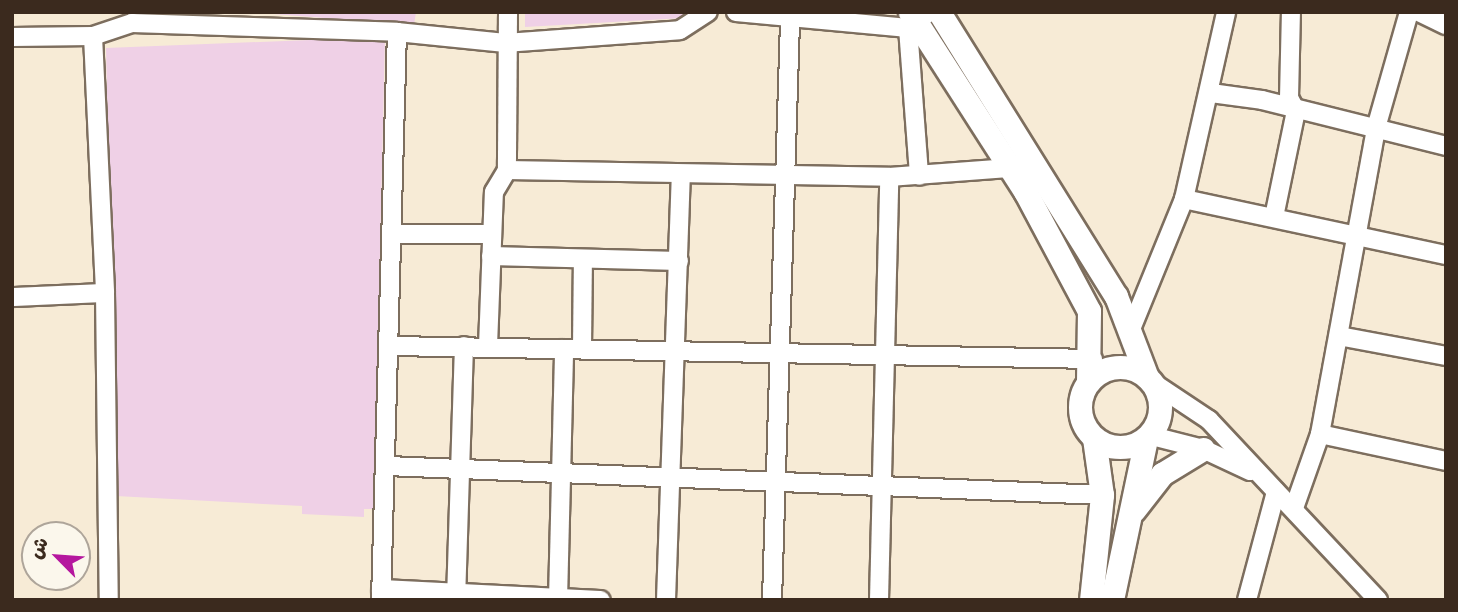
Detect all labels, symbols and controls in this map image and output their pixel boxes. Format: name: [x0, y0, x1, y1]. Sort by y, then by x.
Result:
north arrow: [21, 521, 91, 591]
text: ش: [19, 531, 58, 564]

